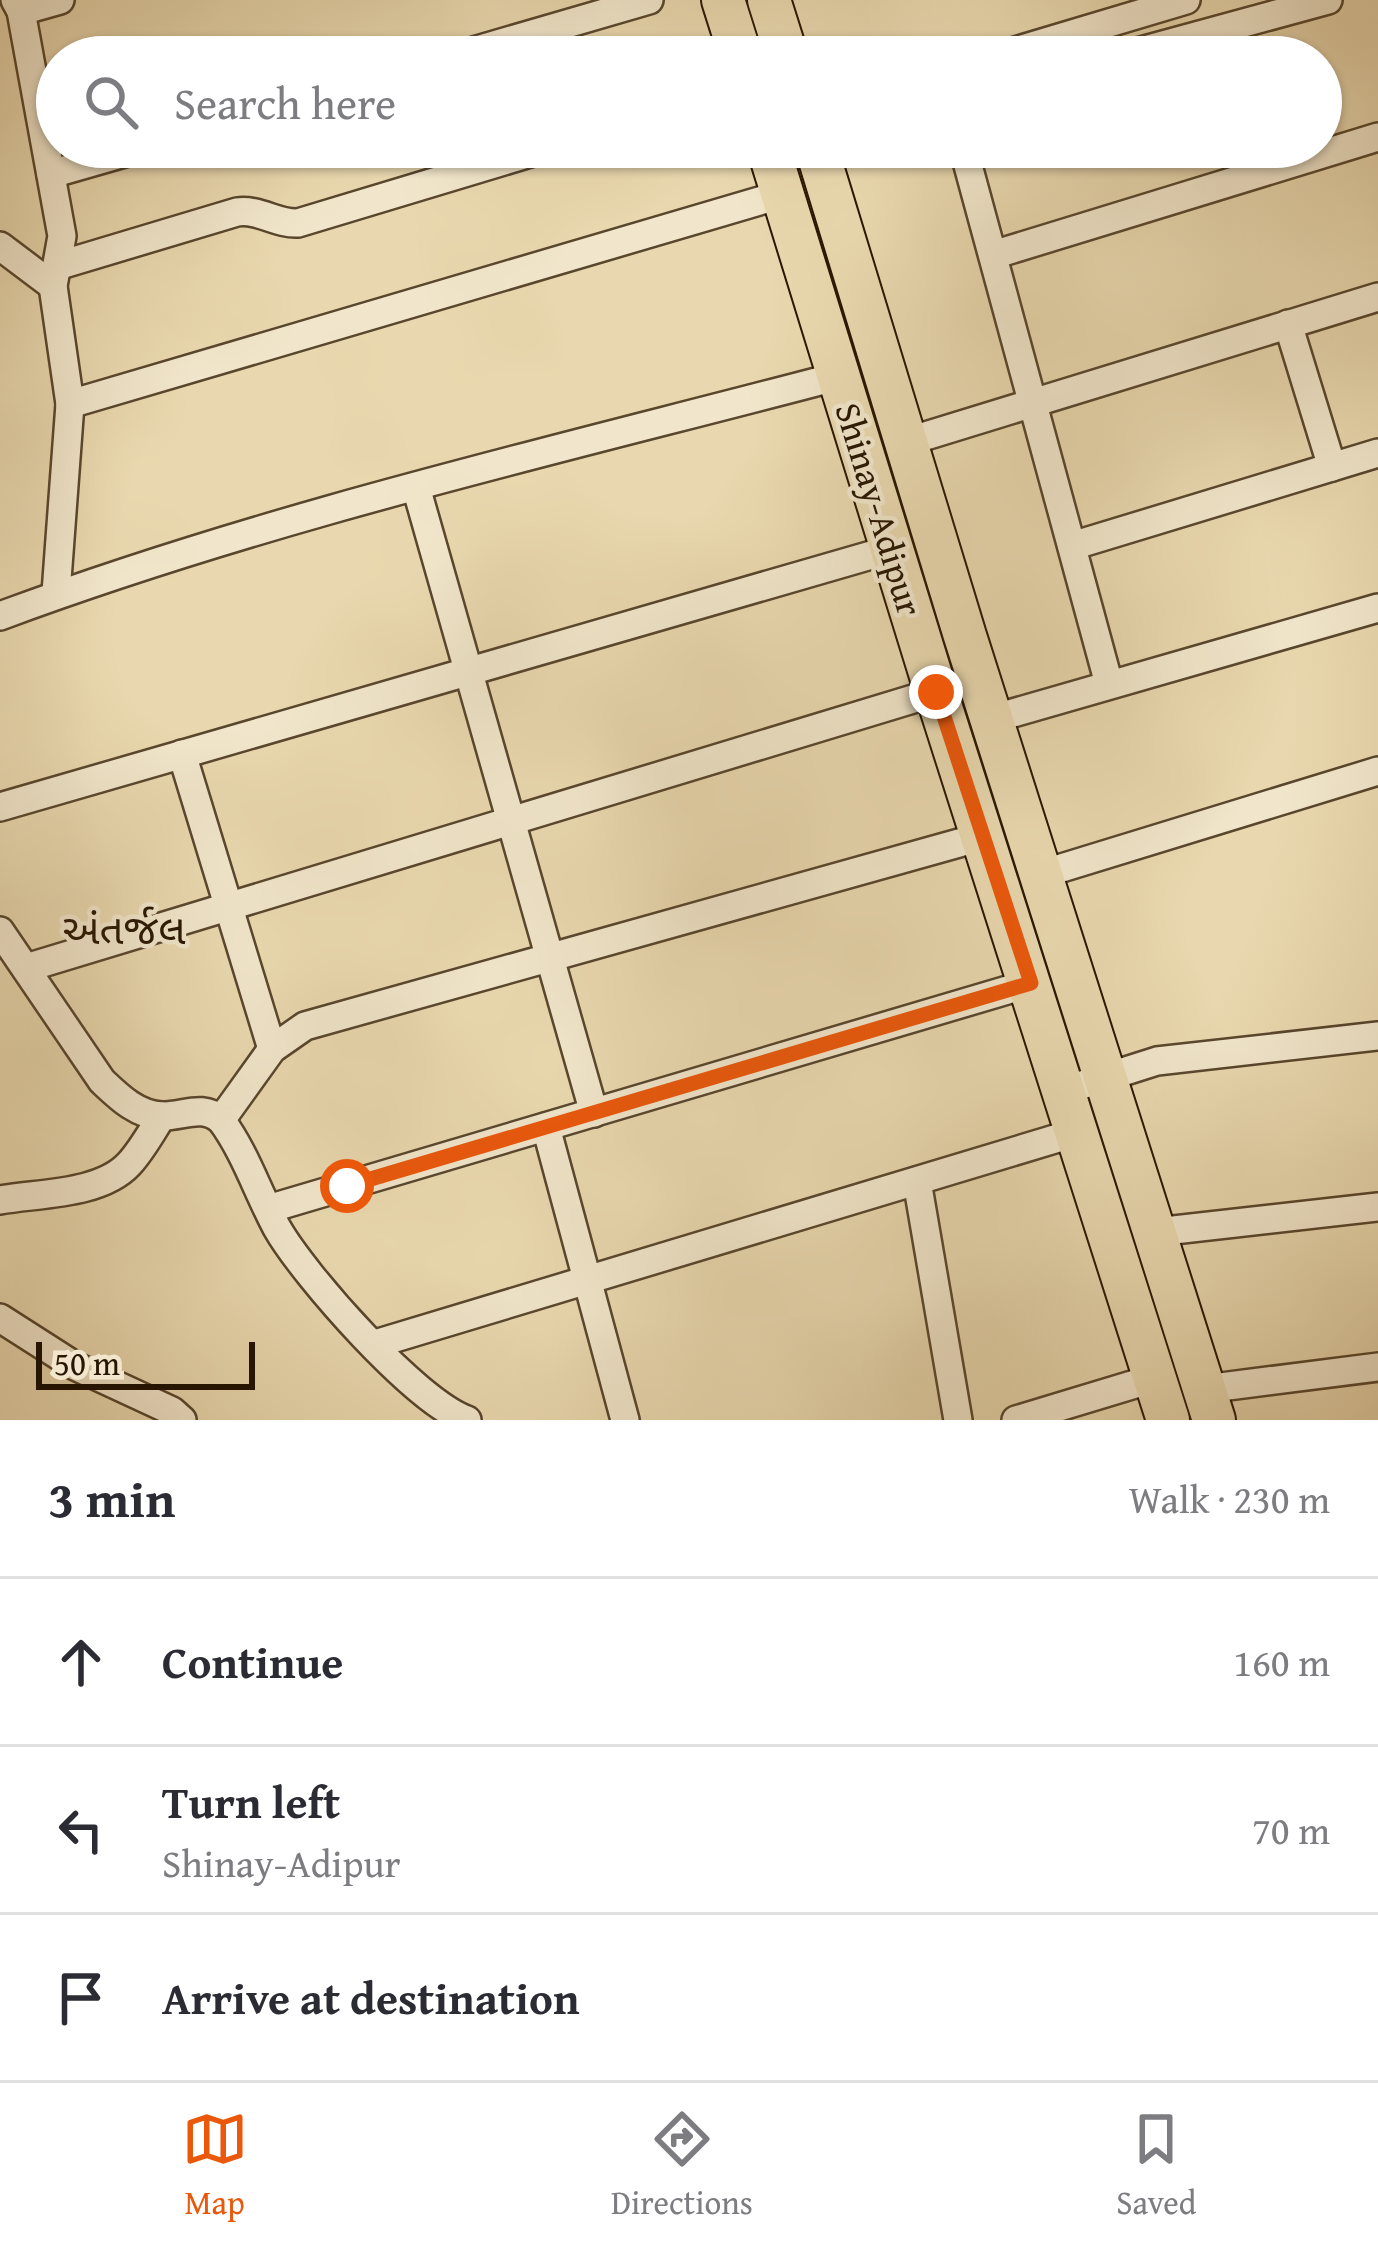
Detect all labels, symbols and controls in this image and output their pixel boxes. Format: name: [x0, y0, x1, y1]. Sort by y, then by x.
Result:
search box: [36, 36, 1342, 168]
icon: search: [78, 69, 144, 135]
text: Search here: [174, 70, 396, 135]
street label: Shinay-Adipur: [822, 396, 938, 622]
route end: [909, 665, 963, 719]
district label: અંતર્જલ: [63, 898, 185, 959]
route start: [320, 1159, 374, 1213]
scale bar: [36, 1336, 255, 1389]
text: 50 m: [54, 1339, 120, 1387]
text: 3 min: [48, 1461, 175, 1536]
text: Walk · 230 m: [1129, 1470, 1330, 1527]
icon: ahead: [48, 1629, 114, 1695]
text: Continue: [162, 1629, 343, 1694]
text: 160 m: [1233, 1633, 1330, 1690]
text: Turn left: [162, 1769, 340, 1834]
icon: left: [48, 1797, 114, 1863]
text: 70 m: [1252, 1801, 1330, 1858]
text: Shinay-Adipur: [162, 1834, 401, 1891]
icon: arrive: [48, 1965, 114, 2031]
text: Arrive at destination: [162, 1965, 580, 2030]
tab: Map: [182, 2106, 248, 2226]
tab: Directions: [611, 2106, 753, 2226]
tab: Saved: [1116, 2106, 1196, 2226]

